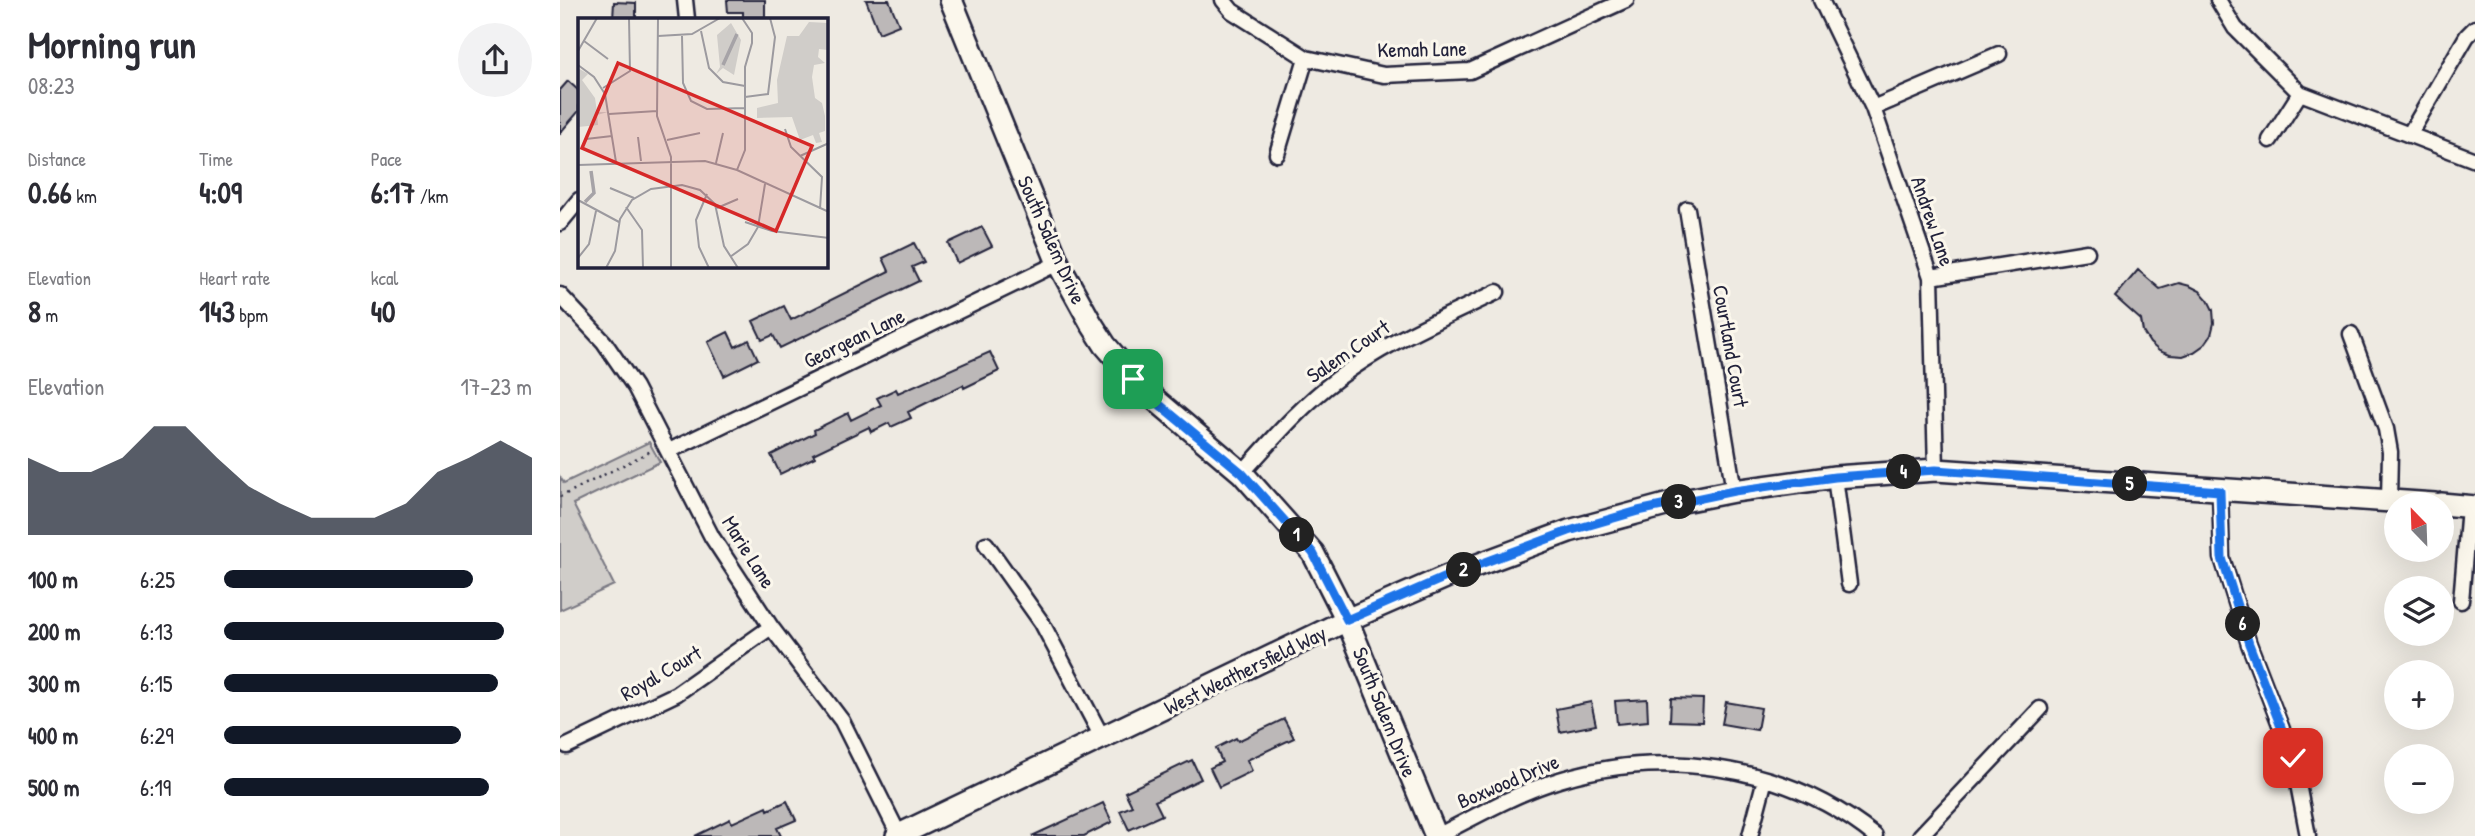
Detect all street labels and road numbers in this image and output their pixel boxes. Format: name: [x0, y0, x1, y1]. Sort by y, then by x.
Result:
street label: Kemah Lane: [1377, 34, 1467, 64]
street label: South Salem Drive: [1011, 171, 1093, 309]
street label: Andrew Lane: [1904, 172, 1962, 270]
street label: Courtland Court: [1706, 283, 1756, 410]
street label: Georgean Lane: [799, 301, 909, 375]
street label: Salem Court: [1301, 312, 1396, 389]
street label: Marie Lane: [715, 510, 783, 594]
street label: West Weathersfield Way: [1159, 618, 1331, 722]
street label: Royal Court: [615, 638, 708, 708]
street label: South Salem Drive: [1346, 643, 1424, 781]
street label: Boxwood Drive: [1453, 747, 1563, 815]

